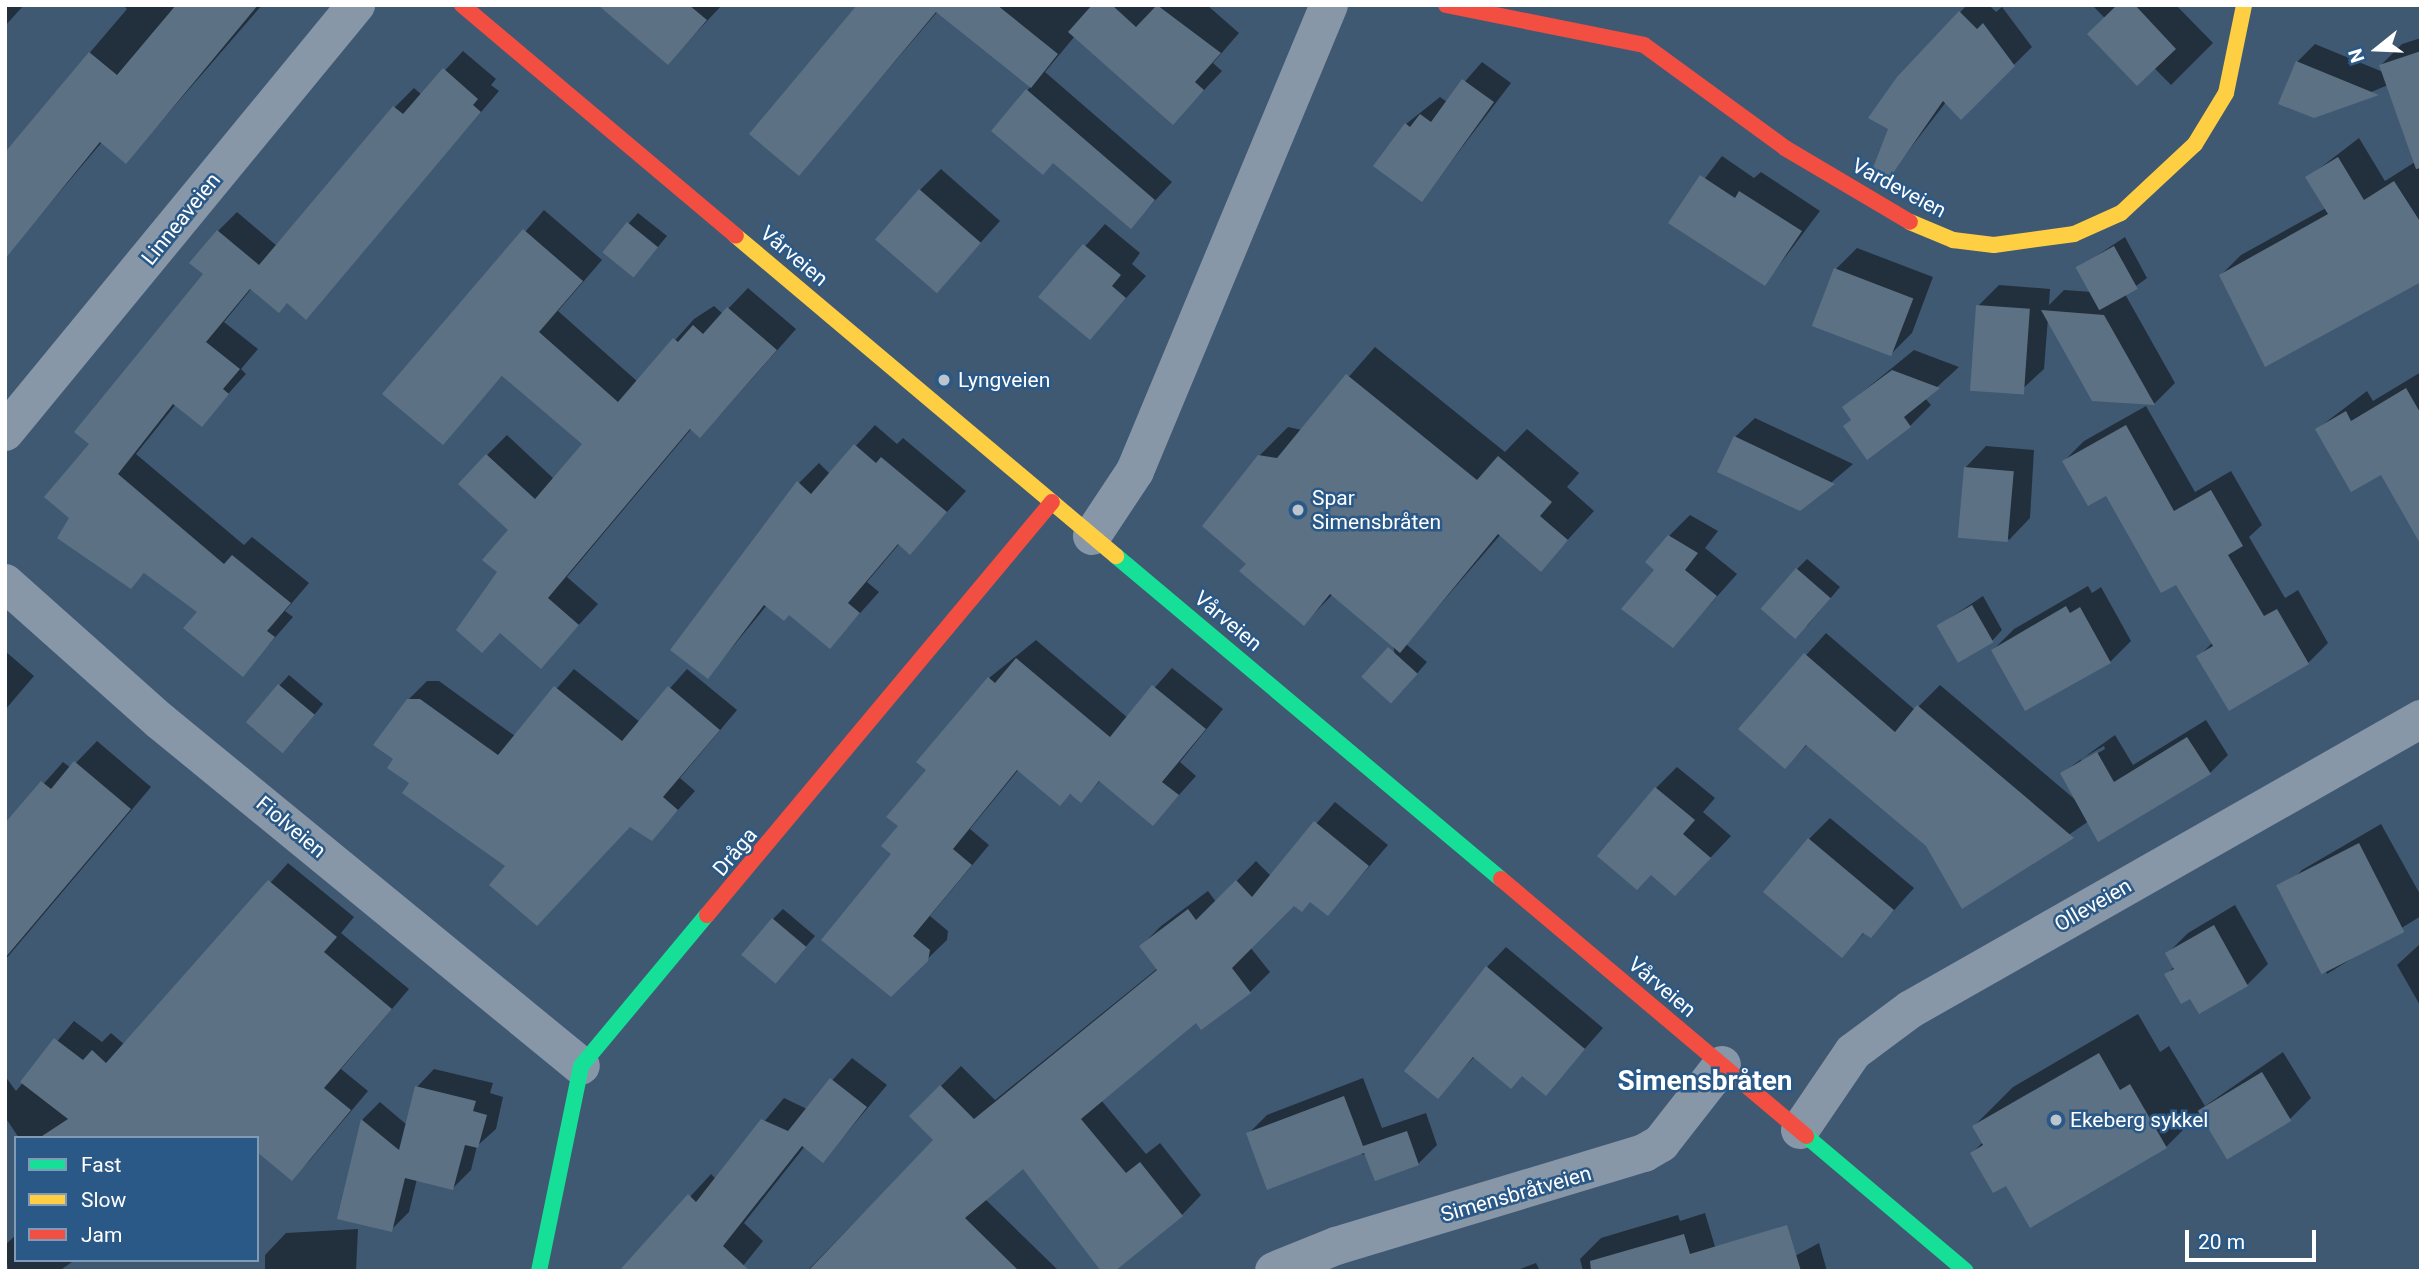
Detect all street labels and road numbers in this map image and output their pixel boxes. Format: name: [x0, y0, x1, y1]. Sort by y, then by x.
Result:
street label: Vardeveien: [1848, 153, 1950, 223]
street label: Linneaveien: [136, 168, 226, 270]
street label: Vårveien: [755, 220, 833, 292]
street label: Vårveien: [1189, 585, 1267, 657]
street label: Fiolveien: [251, 791, 331, 863]
street label: Dråga: [708, 823, 762, 881]
street label: Olleveien: [2050, 873, 2136, 937]
street label: Vårveien: [1623, 951, 1701, 1023]
street label: Simensbråtveien: [1438, 1160, 1594, 1228]

